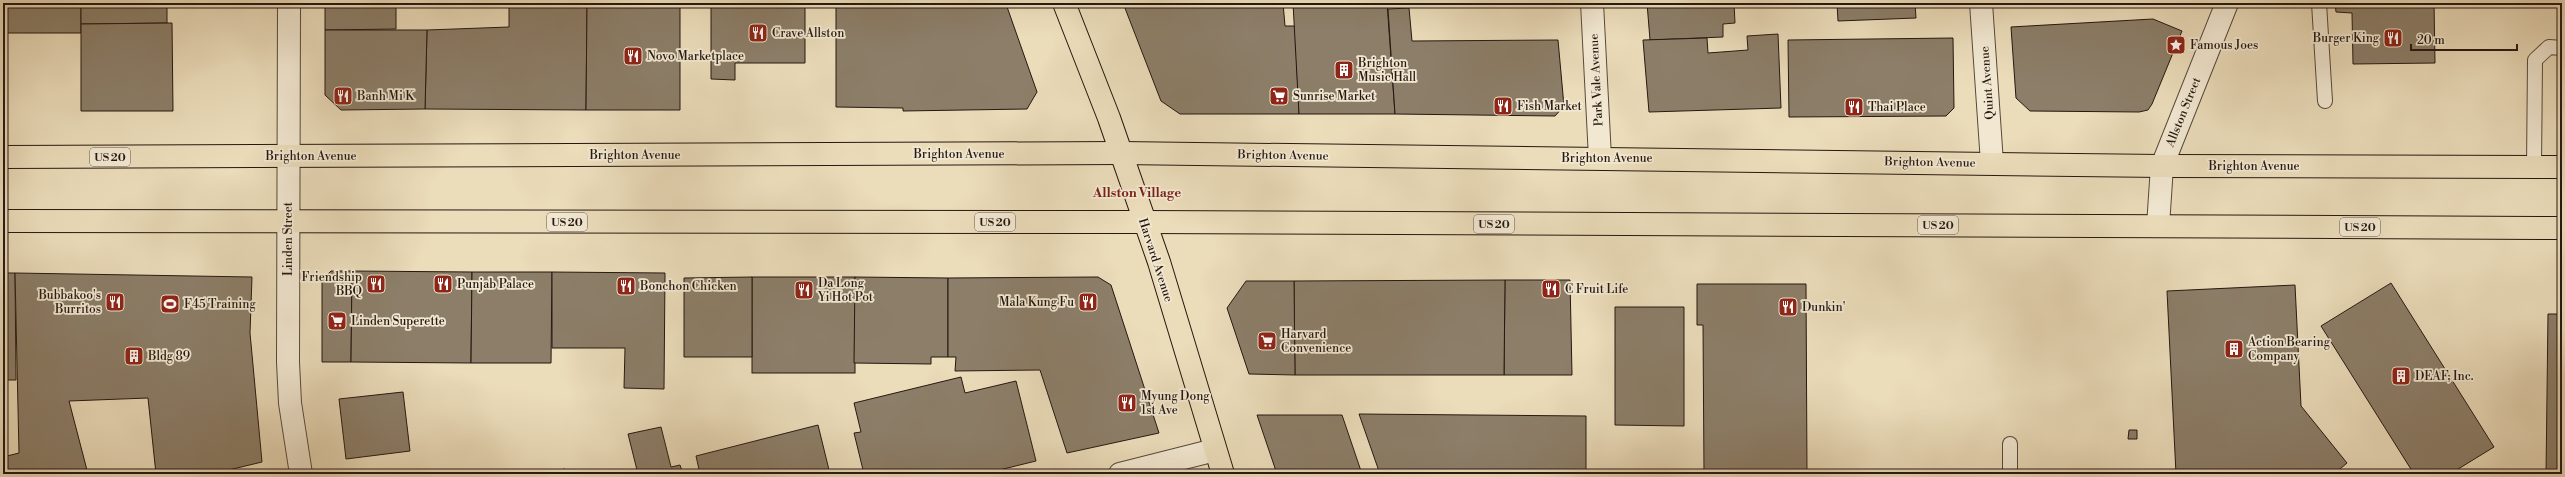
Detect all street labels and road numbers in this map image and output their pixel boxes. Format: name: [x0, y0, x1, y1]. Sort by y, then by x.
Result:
street label: Park Vale Avenue: [1587, 33, 1606, 127]
street label: Quint Avenue: [1977, 46, 1998, 120]
street label: Allston Street: [2162, 74, 2205, 150]
street label: Brighton Avenue: [912, 147, 1005, 162]
street label: Brighton Avenue: [1236, 147, 1329, 164]
road number: US 20: [90, 148, 130, 166]
street label: Brighton Avenue: [588, 148, 681, 163]
street label: Brighton Avenue: [264, 149, 357, 164]
street label: Brighton Avenue: [1560, 151, 1653, 166]
street label: Brighton Avenue: [1883, 154, 1976, 171]
street label: Brighton Avenue: [2207, 159, 2300, 174]
street label: Linden Street: [281, 201, 296, 276]
road number: US 20: [547, 213, 587, 231]
road number: US 20: [975, 213, 1015, 231]
road number: US 20: [1474, 215, 1514, 233]
street label: Harvard Avenue: [1135, 216, 1176, 304]
road number: US 20: [1918, 216, 1958, 234]
road number: US 20: [2340, 218, 2380, 236]

